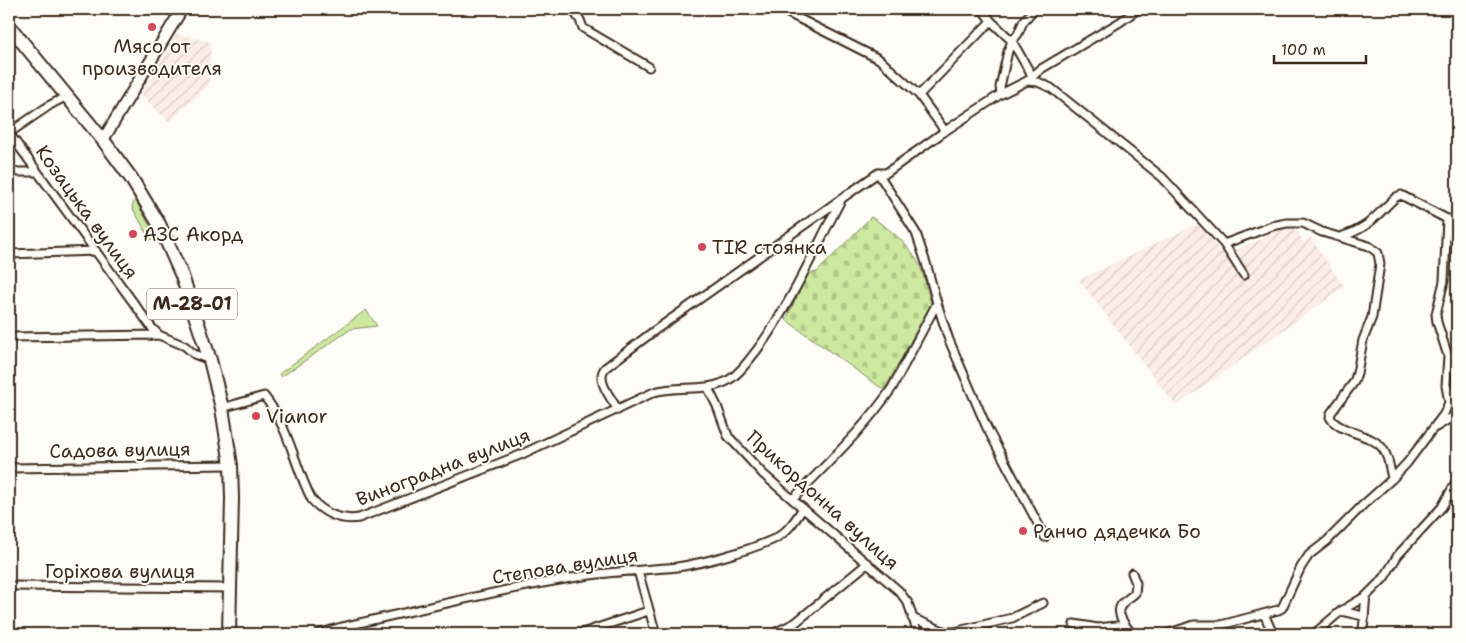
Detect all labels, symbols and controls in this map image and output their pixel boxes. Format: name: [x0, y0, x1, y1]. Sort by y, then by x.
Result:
marker: Мясо от производителя: [146, 21, 158, 33]
scale bar: [1274, 32, 1366, 64]
place label: Мясо от производителя: [82, 34, 222, 81]
text: 100 m: [1281, 40, 1326, 60]
street label: Козацька вулиця: [30, 140, 144, 284]
place label: АЗС Акорд: [143, 222, 243, 247]
marker: АЗС Акорд: [127, 228, 139, 240]
place label: TIR стоянка: [712, 235, 827, 260]
marker: TIR стоянка: [696, 241, 708, 253]
road number: М-28-01: [147, 288, 237, 320]
place label: Vianor: [266, 404, 328, 429]
marker: Vianor: [250, 410, 262, 422]
street label: Виноградна вулиця: [352, 422, 534, 512]
street label: Прикордонна вулиця: [741, 425, 905, 575]
street label: Садова вулиця: [49, 436, 191, 464]
place label: Ранчо дядечка Бо: [1033, 519, 1201, 544]
marker: Ранчо дядечка Бо: [1017, 525, 1029, 537]
street label: Степова вулиця: [490, 542, 640, 590]
street label: Горіхова вулиця: [45, 559, 195, 584]

